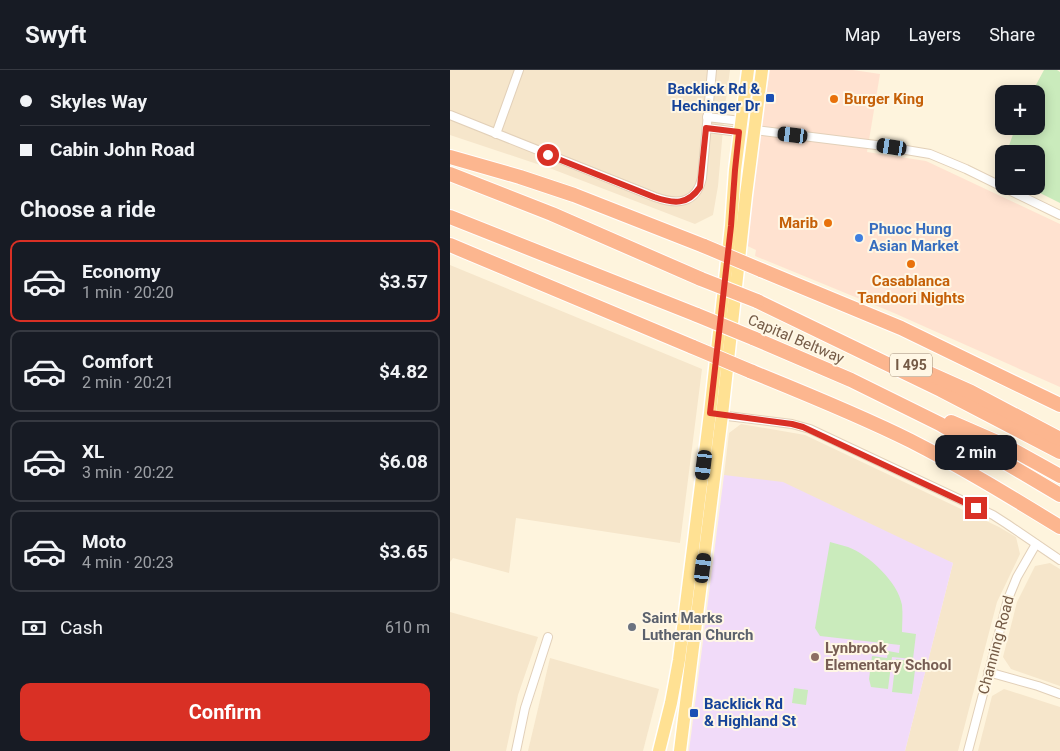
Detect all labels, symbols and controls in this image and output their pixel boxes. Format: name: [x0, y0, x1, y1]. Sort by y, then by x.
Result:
text: Swyft: [25, 21, 86, 49]
text: Map: [845, 24, 880, 45]
text: Layers: [908, 24, 961, 45]
text: Share: [989, 24, 1035, 45]
place label: Backlick Rd & Hechinger Dr: [667, 80, 761, 115]
map controls: [995, 85, 1045, 195]
button: +: [995, 85, 1045, 135]
text: Skyles Way: [50, 90, 147, 113]
place label: Burger King: [844, 90, 924, 108]
marker: Backlick Rd & Hechinger Dr: [764, 92, 776, 104]
marker: Burger King: [828, 93, 840, 105]
car: [777, 126, 808, 144]
car: [876, 137, 907, 157]
text: Cabin John Road: [50, 138, 195, 161]
route start: [537, 144, 559, 166]
button: −: [995, 145, 1045, 195]
text: Choose a ride: [20, 197, 156, 222]
place label: Marib: [779, 214, 818, 232]
marker: Marib: [822, 217, 834, 229]
place label: Phuoc Hung Asian Market: [869, 220, 959, 255]
marker: Phuoc Hung Asian Market: [853, 232, 865, 244]
marker: Casablanca Tandoori Nights: [905, 258, 917, 270]
icon: car: [22, 259, 67, 304]
text: Economy: [82, 260, 161, 283]
text: $3.57: [379, 270, 428, 293]
place label: Casablanca Tandoori Nights: [857, 272, 965, 307]
text: 1 min · 20:20: [82, 283, 174, 302]
street label: Capital Beltway: [745, 311, 847, 367]
icon: car: [22, 349, 67, 394]
text: Comfort: [82, 350, 153, 373]
road number: I 495: [890, 354, 932, 376]
text: $4.82: [379, 360, 428, 383]
text: 2 min · 20:21: [82, 373, 174, 392]
callout: 2 min: [935, 436, 1017, 470]
icon: car: [22, 439, 67, 484]
text: XL: [82, 440, 104, 463]
text: 2 min: [956, 443, 996, 462]
car: [694, 449, 713, 481]
text: $6.08: [379, 450, 428, 473]
text: 3 min · 20:22: [82, 463, 174, 482]
route end: [965, 497, 987, 519]
icon: car: [22, 529, 67, 574]
text: Moto: [82, 530, 126, 553]
text: $3.65: [379, 540, 428, 563]
car: [693, 552, 712, 584]
text: 4 min · 20:23: [82, 553, 174, 572]
street label: Channing Road: [974, 594, 1018, 696]
place label: Saint Marks Lutheran Church: [642, 609, 754, 644]
icon: cash: [20, 614, 48, 642]
text: Cash: [60, 616, 103, 639]
text: 610 m: [385, 618, 430, 637]
marker: Saint Marks Lutheran Church: [626, 621, 638, 633]
place label: Lynbrook Elementary School: [825, 639, 951, 674]
marker: Lynbrook Elementary School: [809, 651, 821, 663]
button: Confirm: [20, 683, 430, 741]
place label: Backlick Rd & Highland St: [704, 695, 796, 730]
marker: Backlick Rd & Highland St: [688, 707, 700, 719]

